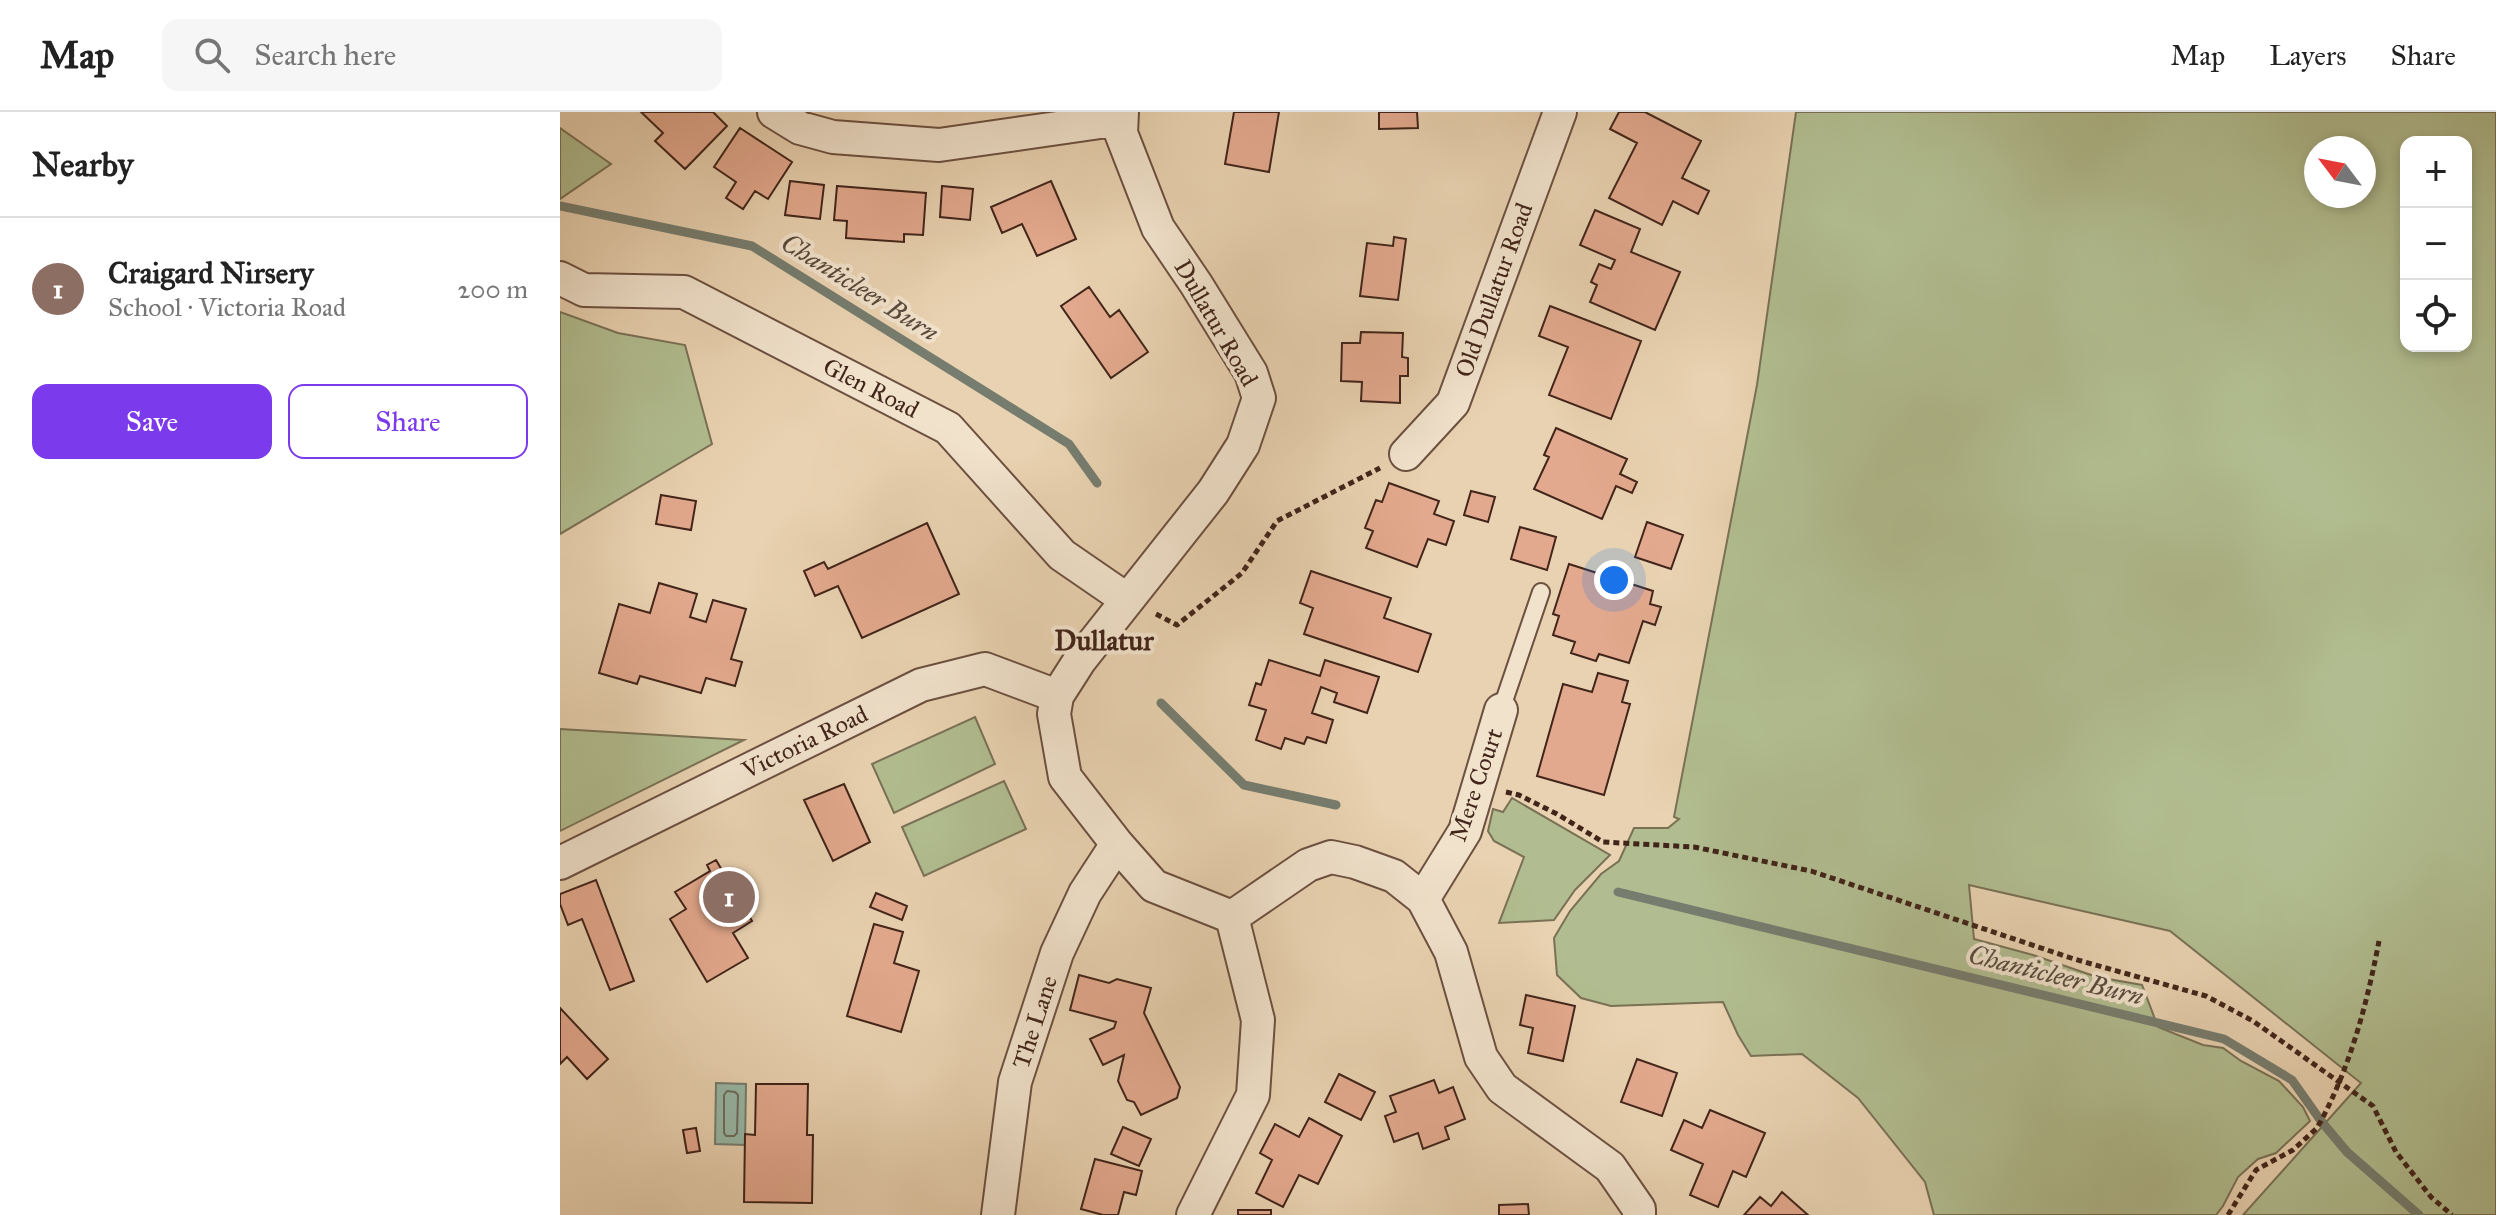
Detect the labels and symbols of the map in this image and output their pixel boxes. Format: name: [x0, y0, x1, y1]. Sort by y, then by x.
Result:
north arrow: [2304, 136, 2376, 208]
street label: Old Dullatur Road: [1449, 199, 1539, 381]
water label: Chanticleer Burn: [776, 226, 945, 348]
street label: Dullatur Road: [1168, 254, 1264, 392]
street label: Glen Road: [818, 351, 924, 425]
your location: [1594, 560, 1634, 600]
district label: Dullatur: [1054, 623, 1154, 658]
street label: Victoria Road: [736, 699, 873, 786]
street label: Mere Court: [1443, 724, 1509, 845]
pin: 1: [703, 867, 755, 927]
water label: Chanticleer Burn: [1965, 938, 2147, 1012]
street label: The Lane: [1006, 972, 1064, 1072]

